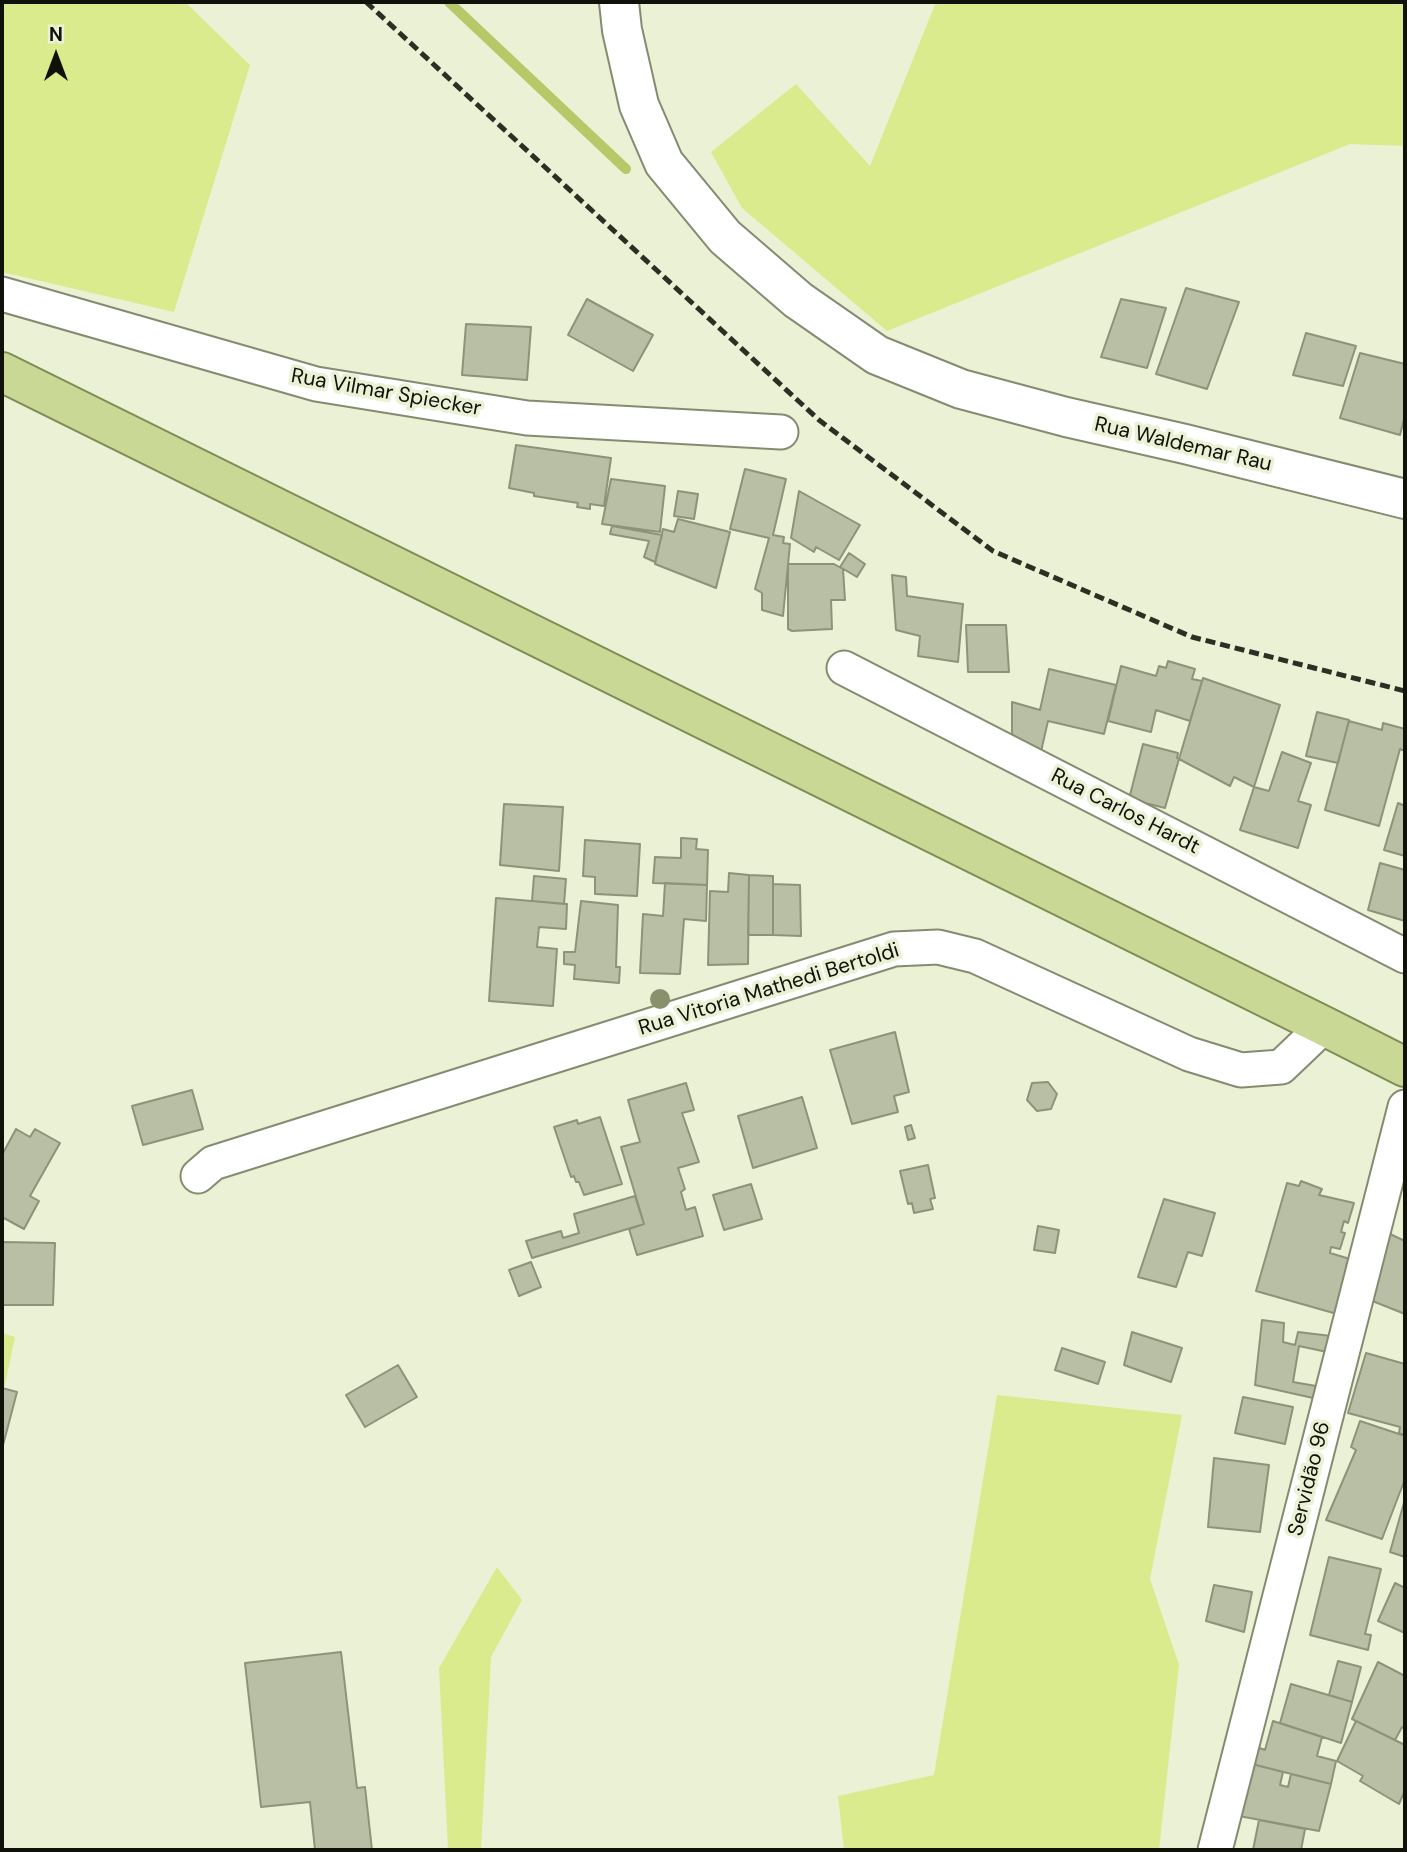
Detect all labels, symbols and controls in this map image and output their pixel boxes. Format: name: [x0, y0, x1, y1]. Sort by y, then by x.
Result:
north arrow: [21, 21, 91, 91]
text: N: [49, 22, 63, 47]
street label: Rua Vilmar Spiecker: [289, 364, 483, 422]
street label: Rua Waldemar Rau: [1092, 412, 1274, 478]
street label: Rua Carlos Hardt: [1046, 764, 1204, 860]
street label: Rua Vitoria Mathedi Bertoldi: [636, 938, 902, 1042]
street label: Servidão 96: [1284, 1419, 1336, 1539]

